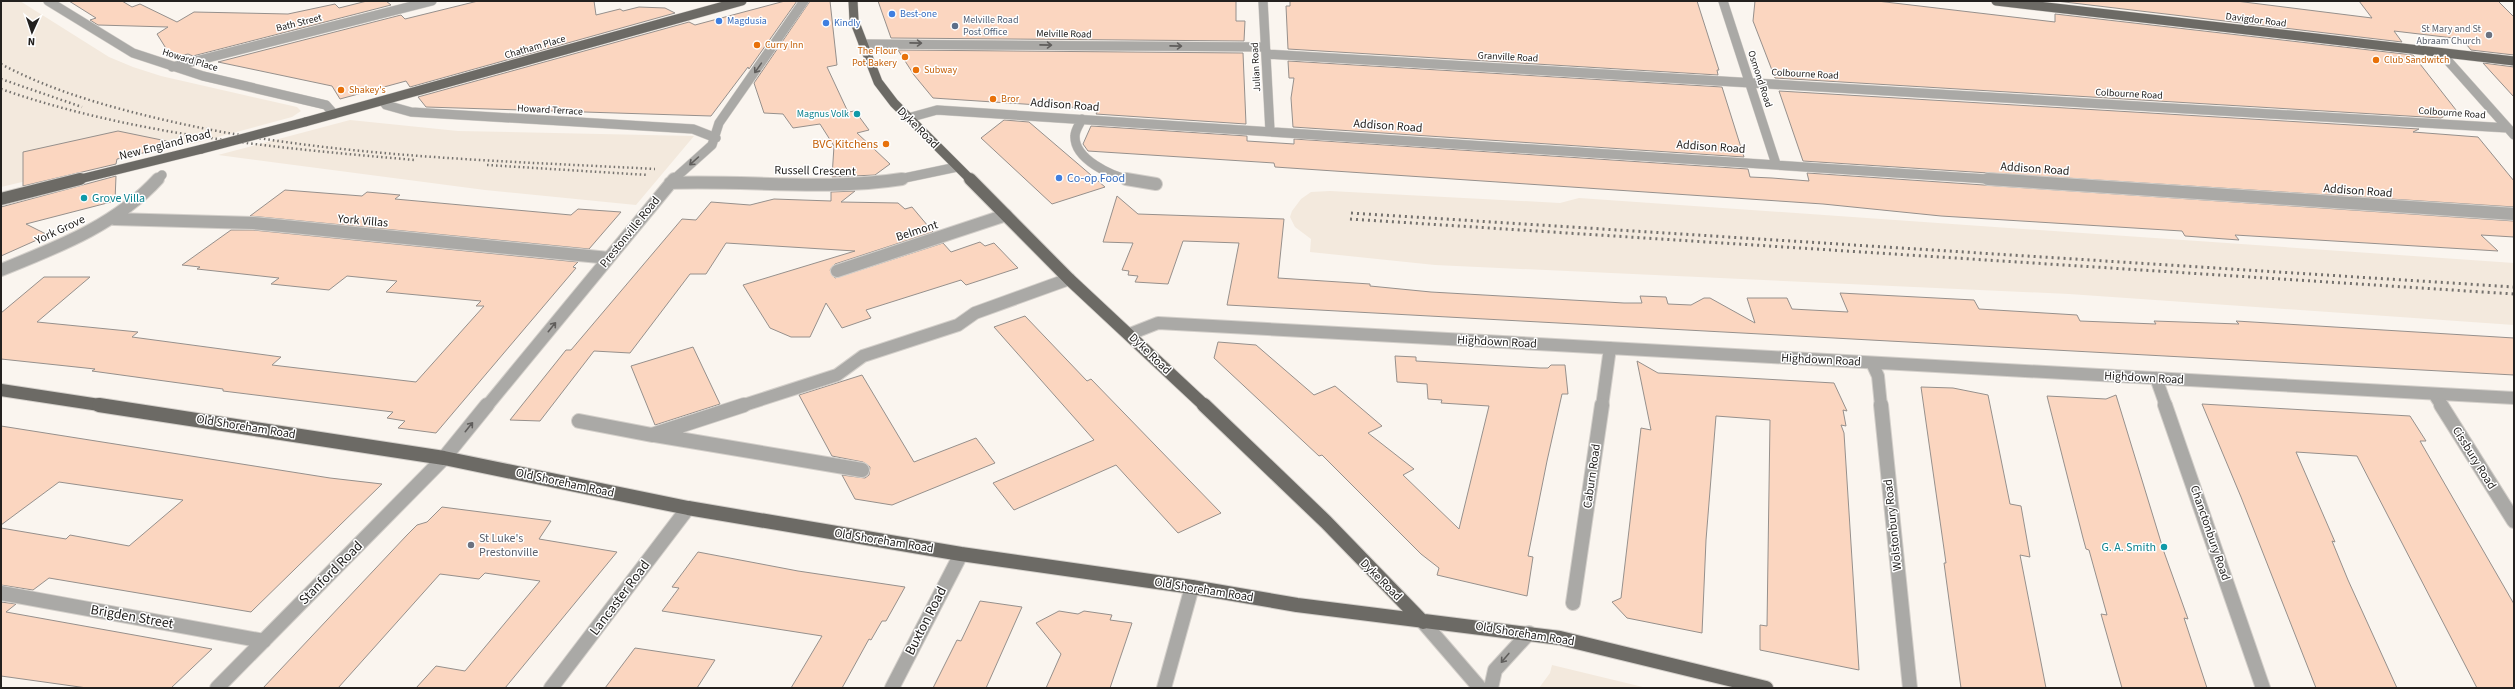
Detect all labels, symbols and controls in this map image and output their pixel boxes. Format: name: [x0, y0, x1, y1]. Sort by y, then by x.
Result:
place label: Best-one: [900, 7, 937, 21]
marker: Best-one: [887, 9, 897, 19]
street label: Davigdor Road: [2225, 9, 2287, 31]
street label: Bath Street: [275, 10, 324, 35]
north arrow: [12, 12, 52, 52]
place label: Melville Road Post Office: [963, 13, 1018, 39]
place label: Magdusia: [727, 14, 767, 28]
marker: Magdusia: [714, 16, 724, 26]
place label: Kindly: [834, 16, 861, 30]
marker: Kindly: [821, 18, 831, 28]
marker: Melville Road Post Office: [950, 21, 960, 31]
place label: St Mary and St Abraam Church: [2416, 22, 2482, 48]
street label: Melville Road: [1036, 27, 1092, 41]
marker: St Mary and St Abraam Church: [2484, 30, 2494, 40]
street label: Chatham Place: [503, 32, 567, 62]
text: N: [27, 34, 36, 49]
place label: Curry Inn: [765, 38, 803, 52]
one-way arrow: [909, 39, 922, 47]
marker: Curry Inn: [752, 40, 762, 50]
one-way arrow: [1039, 41, 1052, 49]
one-way arrow: [1169, 42, 1182, 50]
street label: Julian Road: [1248, 42, 1264, 92]
place label: The Flour Pot Bakery: [852, 44, 898, 70]
street label: Howard Place: [160, 45, 220, 75]
street label: Granville Road: [1477, 48, 1539, 66]
street label: Osmond Road: [1744, 49, 1776, 109]
marker: The Flour Pot Bakery: [900, 52, 910, 62]
place label: Club Sandwitch: [2384, 53, 2450, 67]
marker: Club Sandwitch: [2371, 55, 2381, 65]
one-way arrow: [754, 62, 763, 73]
place label: Subway: [924, 63, 957, 77]
marker: Subway: [911, 65, 921, 75]
street label: Colbourne Road: [1771, 65, 1839, 83]
place label: Shakey's: [349, 83, 386, 97]
marker: Shakey's: [336, 85, 346, 95]
street label: Colbourne Road: [2095, 85, 2163, 103]
place label: Bror: [1001, 92, 1020, 106]
marker: Bror: [988, 94, 998, 104]
street label: Addison Road: [1030, 94, 1100, 116]
street label: Howard Terrace: [517, 101, 583, 119]
street label: Dyke Road: [893, 103, 943, 153]
street label: Colbourne Road: [2418, 104, 2486, 122]
place label: Magnus Volk: [797, 107, 849, 121]
marker: Magnus Volk: [852, 109, 862, 119]
street label: Addison Road: [1353, 115, 1423, 137]
street label: New England Road: [117, 125, 213, 165]
place label: BVC Kitchens: [812, 136, 878, 153]
street label: Addison Road: [1676, 136, 1746, 158]
marker: BVC Kitchens: [881, 139, 891, 149]
one-way arrow: [690, 156, 700, 165]
street label: Addison Road: [2000, 158, 2070, 180]
street label: Russell Crescent: [774, 162, 856, 180]
place label: Co-op Food: [1067, 170, 1125, 187]
marker: Co-op Food: [1054, 173, 1064, 183]
street label: Addison Road: [2323, 180, 2393, 202]
place label: Grove Villa: [92, 190, 145, 207]
marker: Grove Villa: [79, 193, 89, 203]
street label: Prestonville Road: [596, 193, 664, 271]
street label: York Villas: [336, 210, 389, 232]
street label: York Grove: [31, 211, 88, 249]
street label: Belmont: [894, 216, 940, 246]
one-way arrow: [547, 322, 556, 332]
street label: Dyke Road: [1125, 330, 1175, 378]
street label: Highdown Road: [1457, 331, 1537, 353]
street label: Highdown Road: [1781, 349, 1861, 371]
street label: Highdown Road: [2104, 367, 2184, 389]
street label: Old Shoreham Road: [195, 411, 297, 443]
one-way arrow: [465, 422, 473, 433]
street label: Cissbury Road: [2448, 423, 2500, 493]
street label: Caburn Road: [1579, 443, 1605, 509]
street label: Old Shoreham Road: [514, 464, 616, 502]
street label: Wolstonbury Road: [1880, 478, 1906, 572]
street label: Chanctonbury Road: [2186, 483, 2234, 583]
street label: Old Shoreham Road: [833, 525, 935, 557]
place label: St Luke's Prestonville: [479, 530, 538, 561]
street label: Stanford Road: [295, 537, 367, 609]
place label: G. A. Smith: [2101, 539, 2156, 556]
marker: St Luke's Prestonville: [466, 540, 476, 550]
marker: G. A. Smith: [2159, 542, 2169, 552]
street label: Dyke Road: [1356, 555, 1406, 605]
street label: Lancaster Road: [585, 556, 655, 640]
street label: Old Shoreham Road: [1153, 574, 1255, 606]
street label: Buxton Road: [900, 583, 952, 659]
street label: Brigden Street: [89, 600, 175, 634]
street label: Old Shoreham Road: [1474, 618, 1576, 650]
one-way arrow: [1500, 652, 1509, 663]

